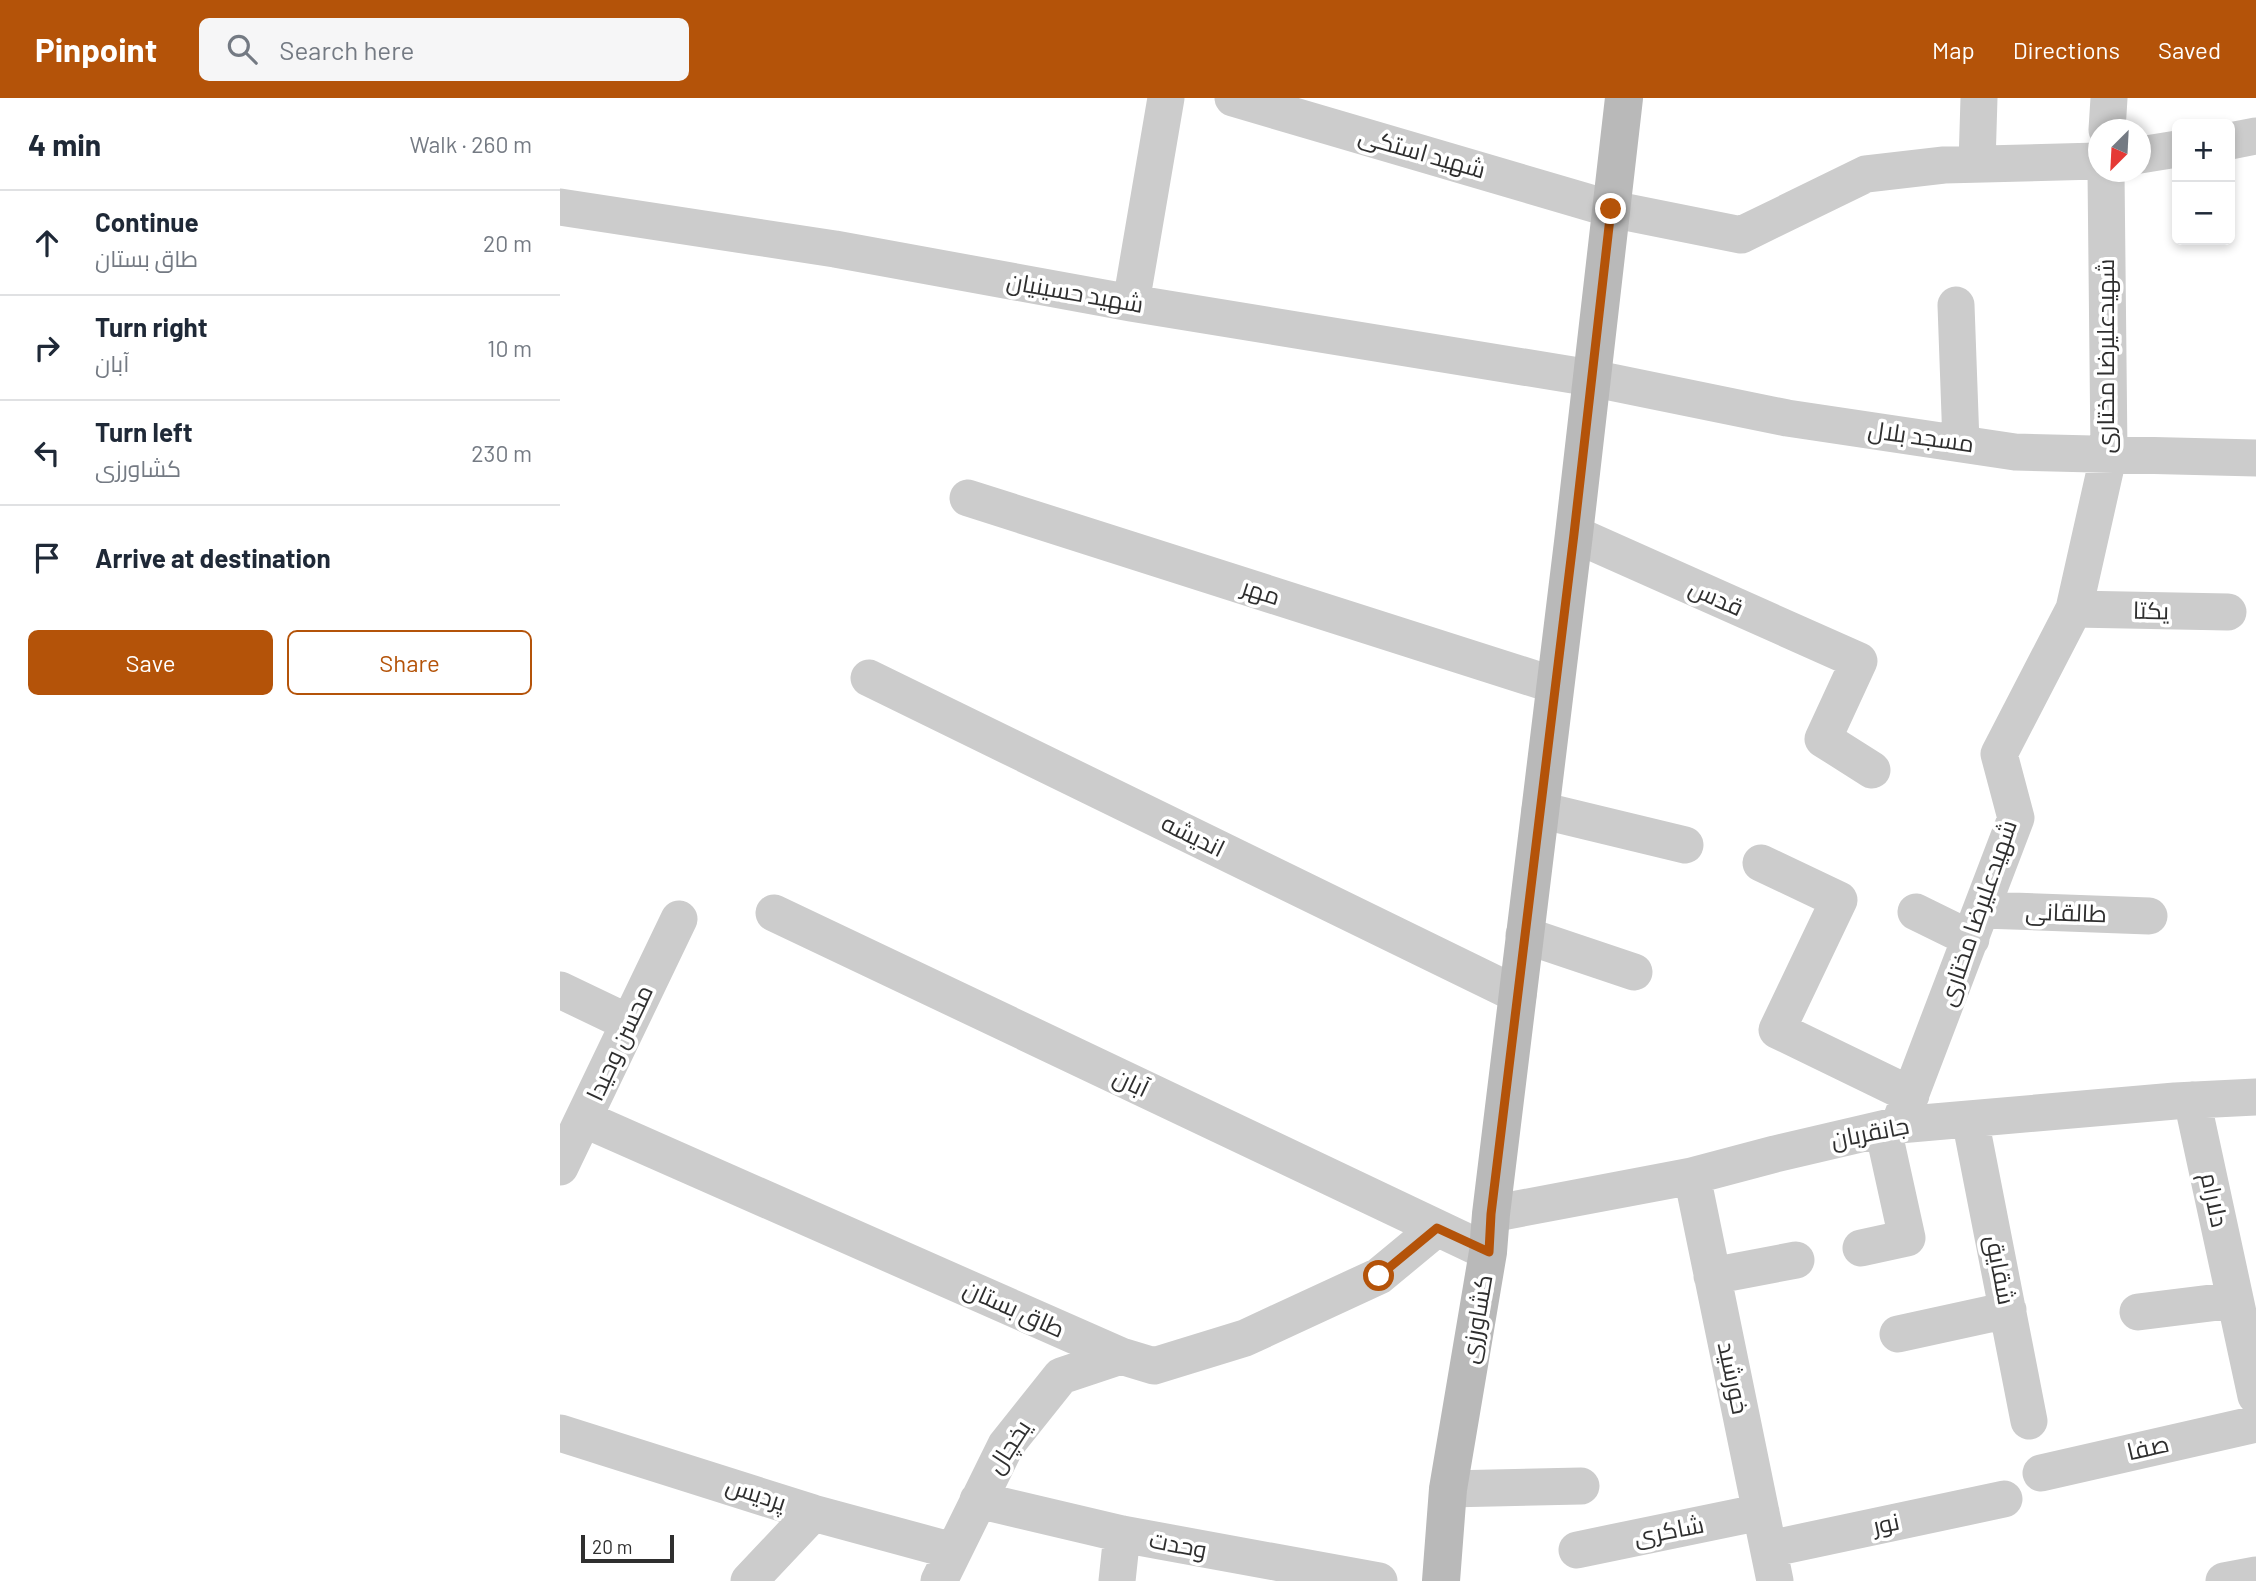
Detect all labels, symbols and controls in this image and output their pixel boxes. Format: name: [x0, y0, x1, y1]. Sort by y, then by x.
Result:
search box: [199, 18, 689, 81]
text: Pinpoint: [35, 29, 157, 69]
icon: search: [223, 30, 261, 68]
text: Search here: [279, 34, 414, 65]
text: Map: [1932, 35, 1975, 64]
text: Directions: [2013, 35, 2120, 64]
text: Saved: [2158, 35, 2221, 64]
north arrow: [2088, 119, 2151, 182]
map controls: [2172, 119, 2235, 245]
button: +: [2172, 119, 2235, 182]
street label: شهید استکی: [1355, 120, 1489, 184]
text: 4 min: [28, 126, 101, 162]
text: Walk · 260 m: [410, 130, 532, 158]
button: −: [2172, 182, 2235, 245]
route end: [1595, 193, 1626, 224]
text: Continue: [95, 206, 199, 237]
icon: ahead: [28, 224, 66, 262]
text: 20 m: [483, 229, 532, 257]
text: طاق بستان: [95, 244, 198, 272]
street label: شهیدعلیرضا مختاری: [2090, 259, 2120, 453]
street label: شهید حسینیان: [1004, 265, 1146, 319]
text: Turn right: [95, 311, 208, 342]
icon: right: [28, 329, 66, 367]
text: 10 m: [487, 334, 532, 362]
text: آبان: [95, 349, 129, 377]
street label: مسجد بلال: [1866, 414, 1976, 458]
text: Turn left: [95, 416, 193, 447]
icon: left: [28, 434, 66, 472]
text: 230 m: [471, 439, 532, 467]
text: کشاورزی: [95, 454, 181, 482]
icon: arrive: [28, 539, 66, 577]
text: Arrive at destination: [95, 542, 331, 573]
street label: مهر: [1236, 570, 1284, 611]
street label: قدس: [1685, 572, 1748, 622]
street label: یکتا: [2133, 595, 2170, 624]
button: Save: [28, 630, 273, 695]
button: Share: [287, 630, 532, 695]
street label: اندیشه: [1157, 807, 1230, 862]
street label: شهیدعلیرضا مختاری: [1931, 816, 2023, 1010]
street label: طالقانی: [2025, 896, 2107, 928]
street label: محسن وحیدا: [579, 980, 659, 1105]
street label: آبان: [1109, 1061, 1155, 1104]
street label: جانقربان: [1828, 1110, 1911, 1154]
street label: دلارام: [2193, 1170, 2235, 1230]
street label: شقایق: [1979, 1233, 2022, 1307]
route start: [1363, 1260, 1394, 1291]
street label: کشاورزی: [1453, 1272, 1499, 1366]
street label: طاق بستان: [959, 1273, 1070, 1345]
street label: خورشید: [1713, 1339, 1756, 1417]
street label: یخچال: [980, 1413, 1039, 1480]
street label: صفا: [2124, 1428, 2171, 1465]
street label: پردیس: [722, 1469, 791, 1519]
street label: نور: [1868, 1506, 1902, 1540]
street label: شاکری: [1631, 1509, 1706, 1551]
street label: وحدت: [1147, 1524, 1210, 1563]
scale bar: [581, 1532, 674, 1564]
text: 20 m: [592, 1535, 632, 1558]

